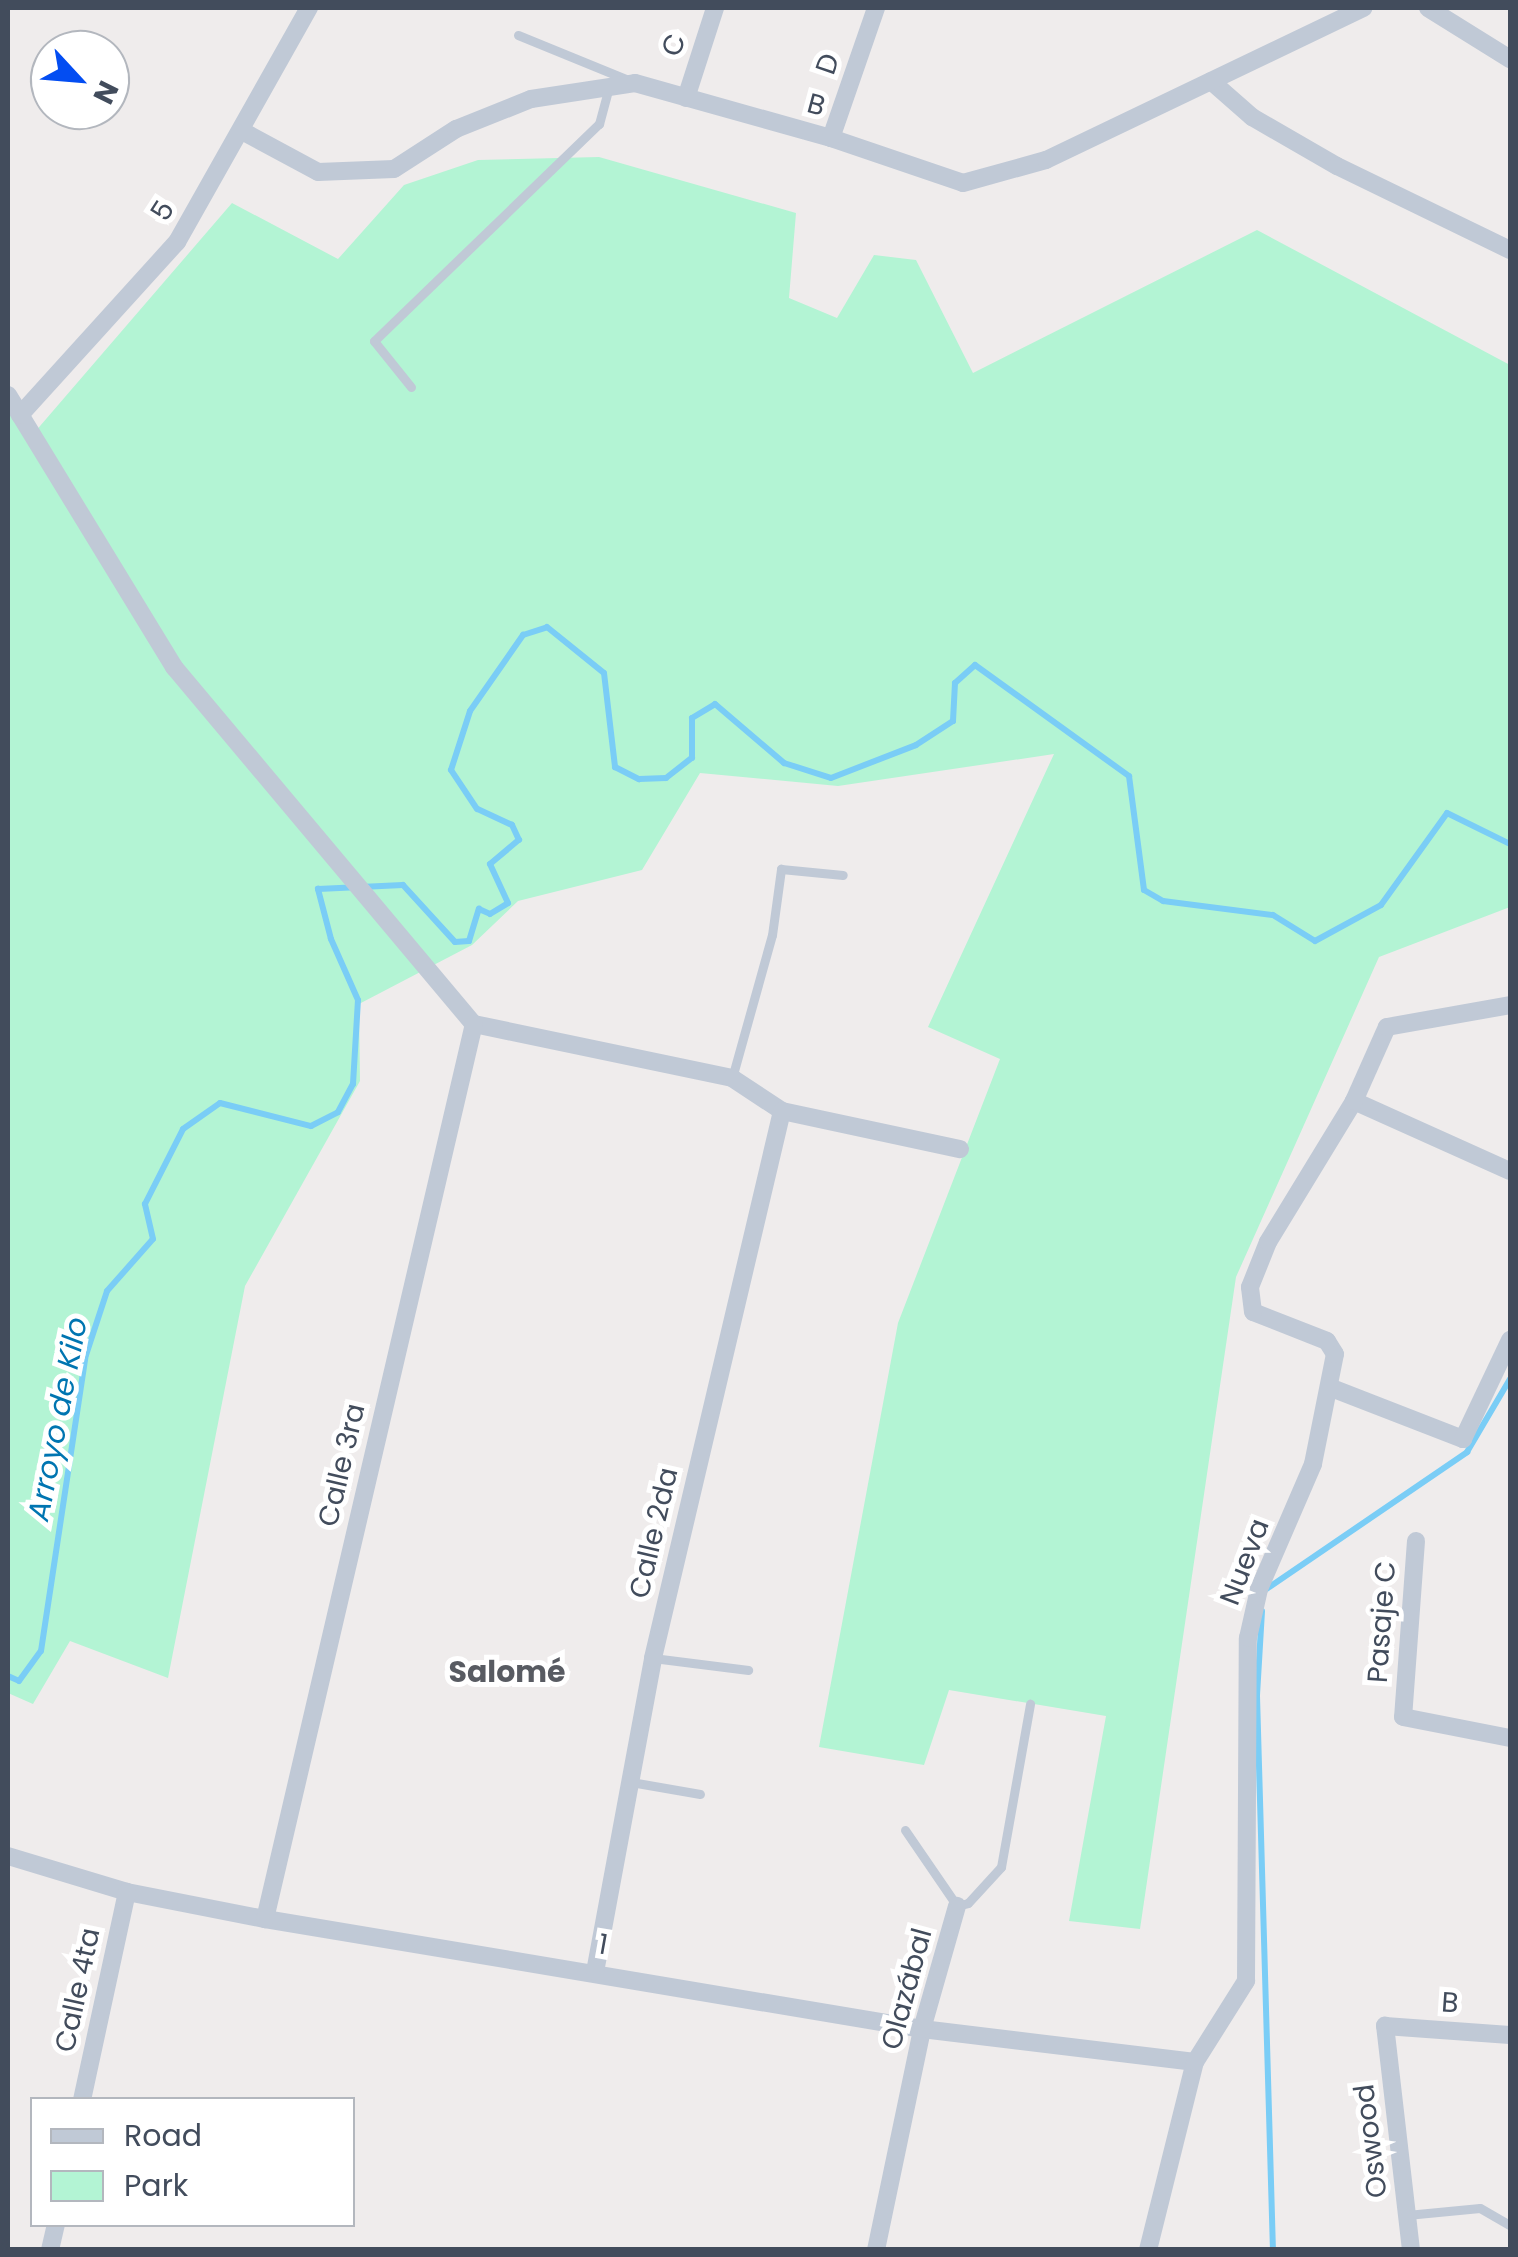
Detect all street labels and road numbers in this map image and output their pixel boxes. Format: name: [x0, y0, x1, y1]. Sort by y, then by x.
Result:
street label: C: [655, 30, 693, 60]
street label: D: [809, 49, 847, 79]
street label: B: [803, 87, 829, 123]
street label: 5: [144, 194, 182, 228]
street label: Calle 3ra: [312, 1400, 372, 1530]
street label: Calle 2da: [623, 1464, 685, 1602]
street label: Nueva: [1213, 1514, 1277, 1610]
street label: Pasaje C: [1361, 1560, 1403, 1684]
street label: Calle 4ta: [48, 1925, 108, 2055]
street label: Olazábal: [875, 1925, 939, 2053]
street label: 1: [596, 1928, 610, 1962]
street label: B: [1440, 1986, 1460, 2020]
street label: Oswood: [1347, 2082, 1395, 2200]

